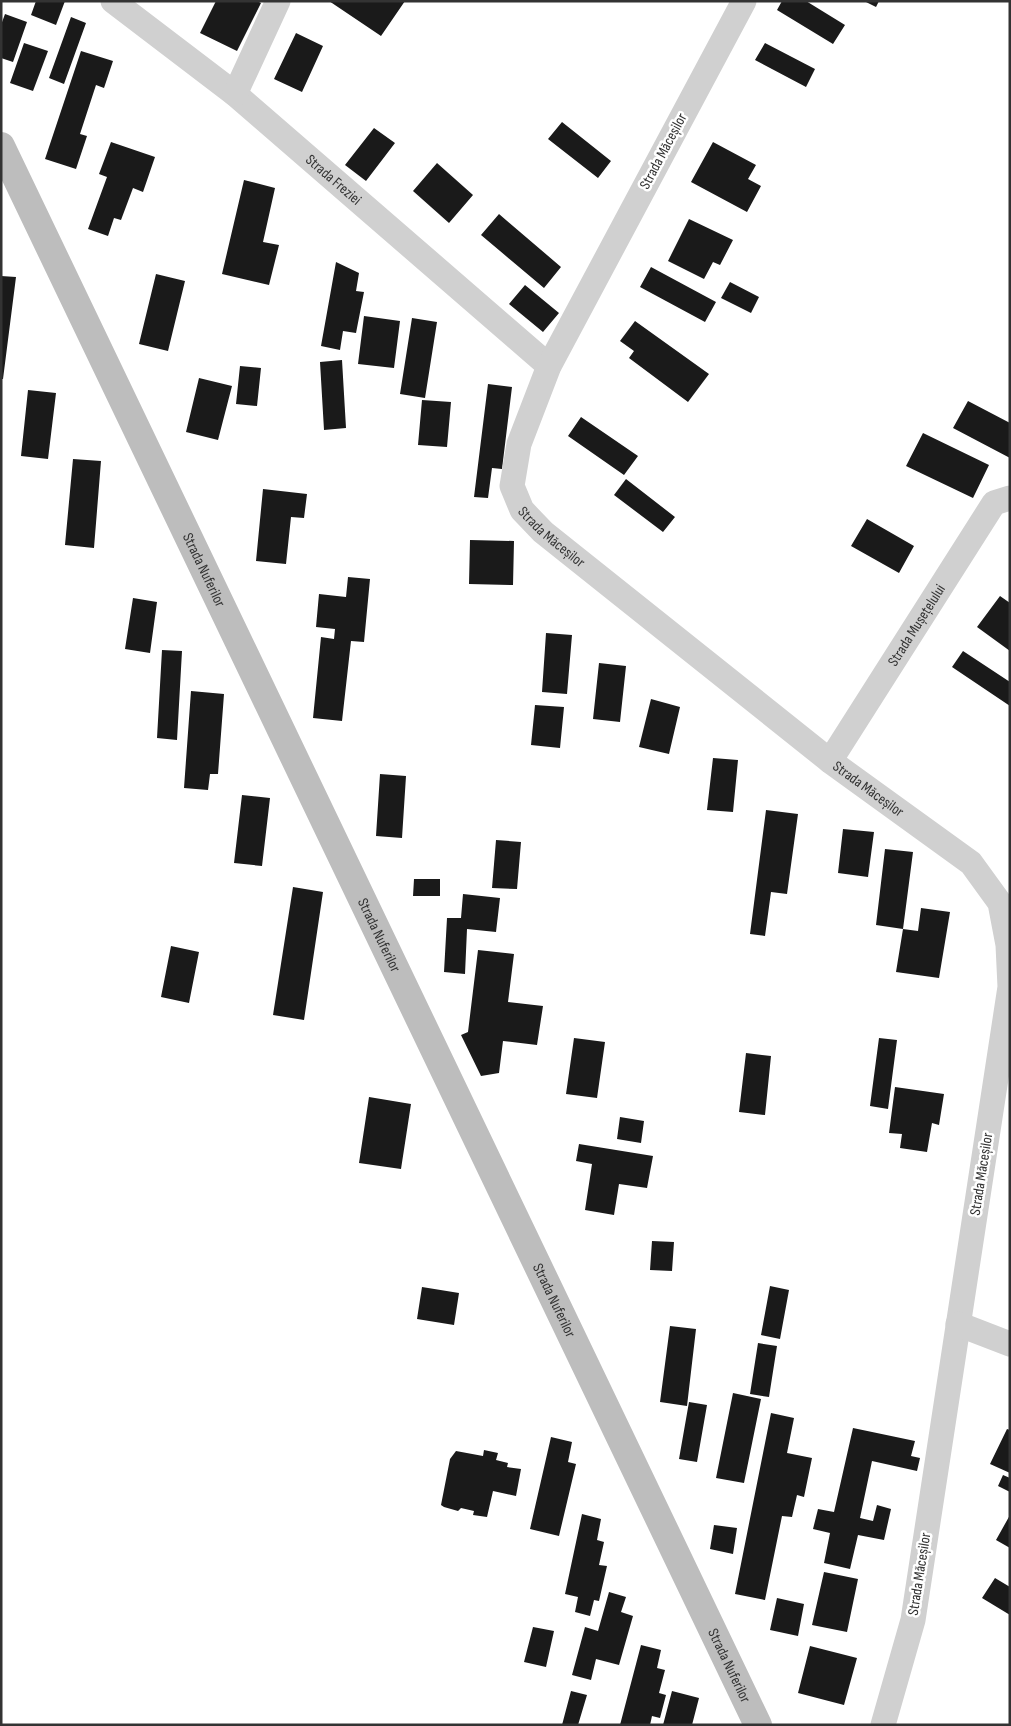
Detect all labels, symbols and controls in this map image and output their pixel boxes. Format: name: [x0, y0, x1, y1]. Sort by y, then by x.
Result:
street label: Strada Măceșilor: [635, 109, 692, 193]
street label: Strada Freziei: [301, 150, 365, 209]
street label: Strada Măceșilor: [514, 503, 589, 572]
street label: Strada Nuferilor: [178, 530, 230, 611]
street label: Strada Mușețelului: [884, 581, 950, 670]
street label: Strada Măceșilor: [829, 757, 908, 822]
street label: Strada Nuferilor: [353, 895, 405, 976]
street label: Strada Măceșilor: [966, 1131, 998, 1217]
street label: Strada Nuferilor: [528, 1260, 580, 1341]
street label: Strada Măceșilor: [904, 1531, 936, 1617]
street label: Strada Nuferilor: [703, 1626, 755, 1706]

